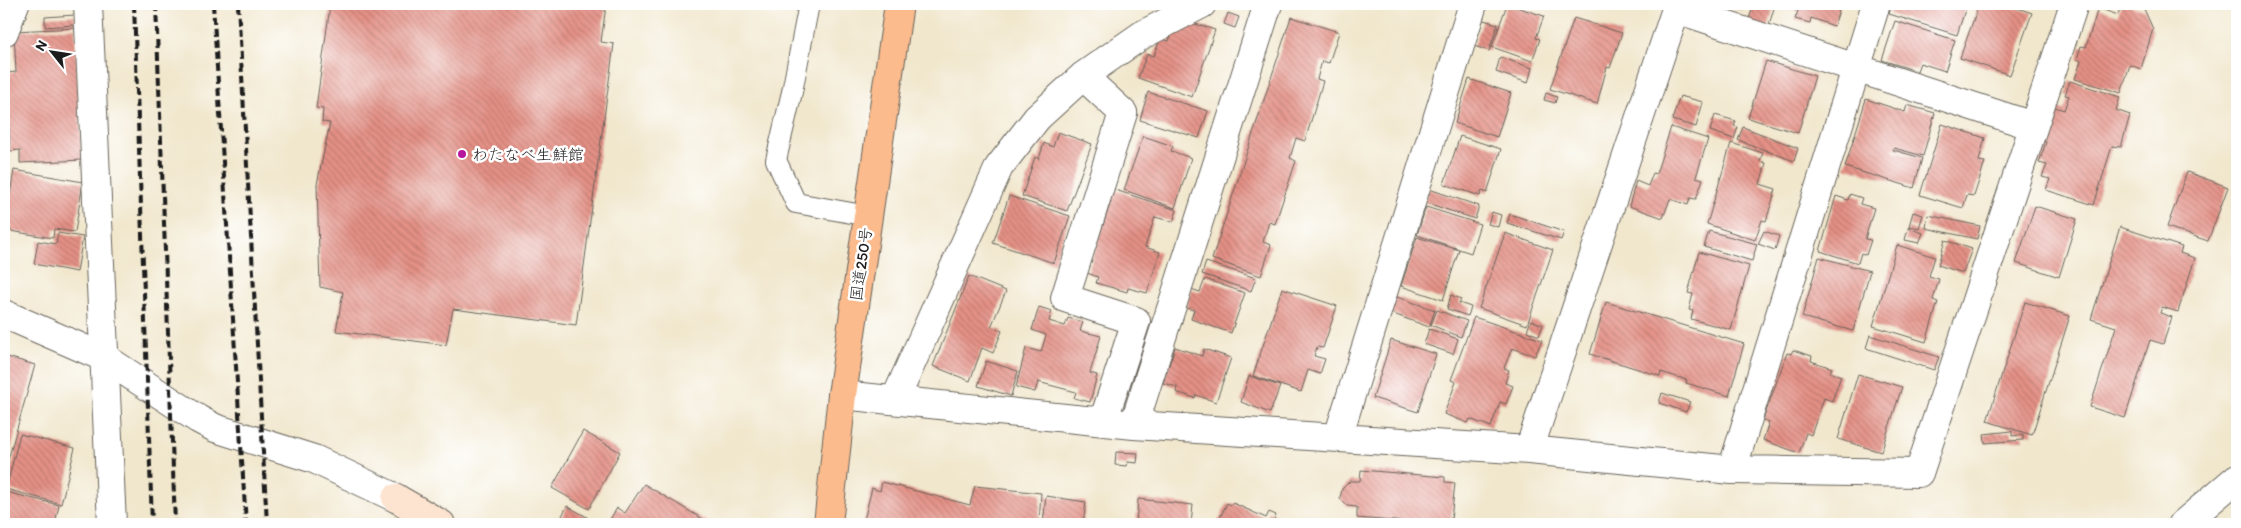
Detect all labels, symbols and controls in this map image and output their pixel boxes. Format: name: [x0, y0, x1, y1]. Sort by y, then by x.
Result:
north arrow: [28, 28, 78, 78]
text: N: [31, 37, 51, 54]
place label: わたなべ生鮮館: [472, 145, 584, 164]
marker: わたなべ生鮮館: [456, 148, 468, 160]
street label: 国道250号: [846, 226, 876, 302]

